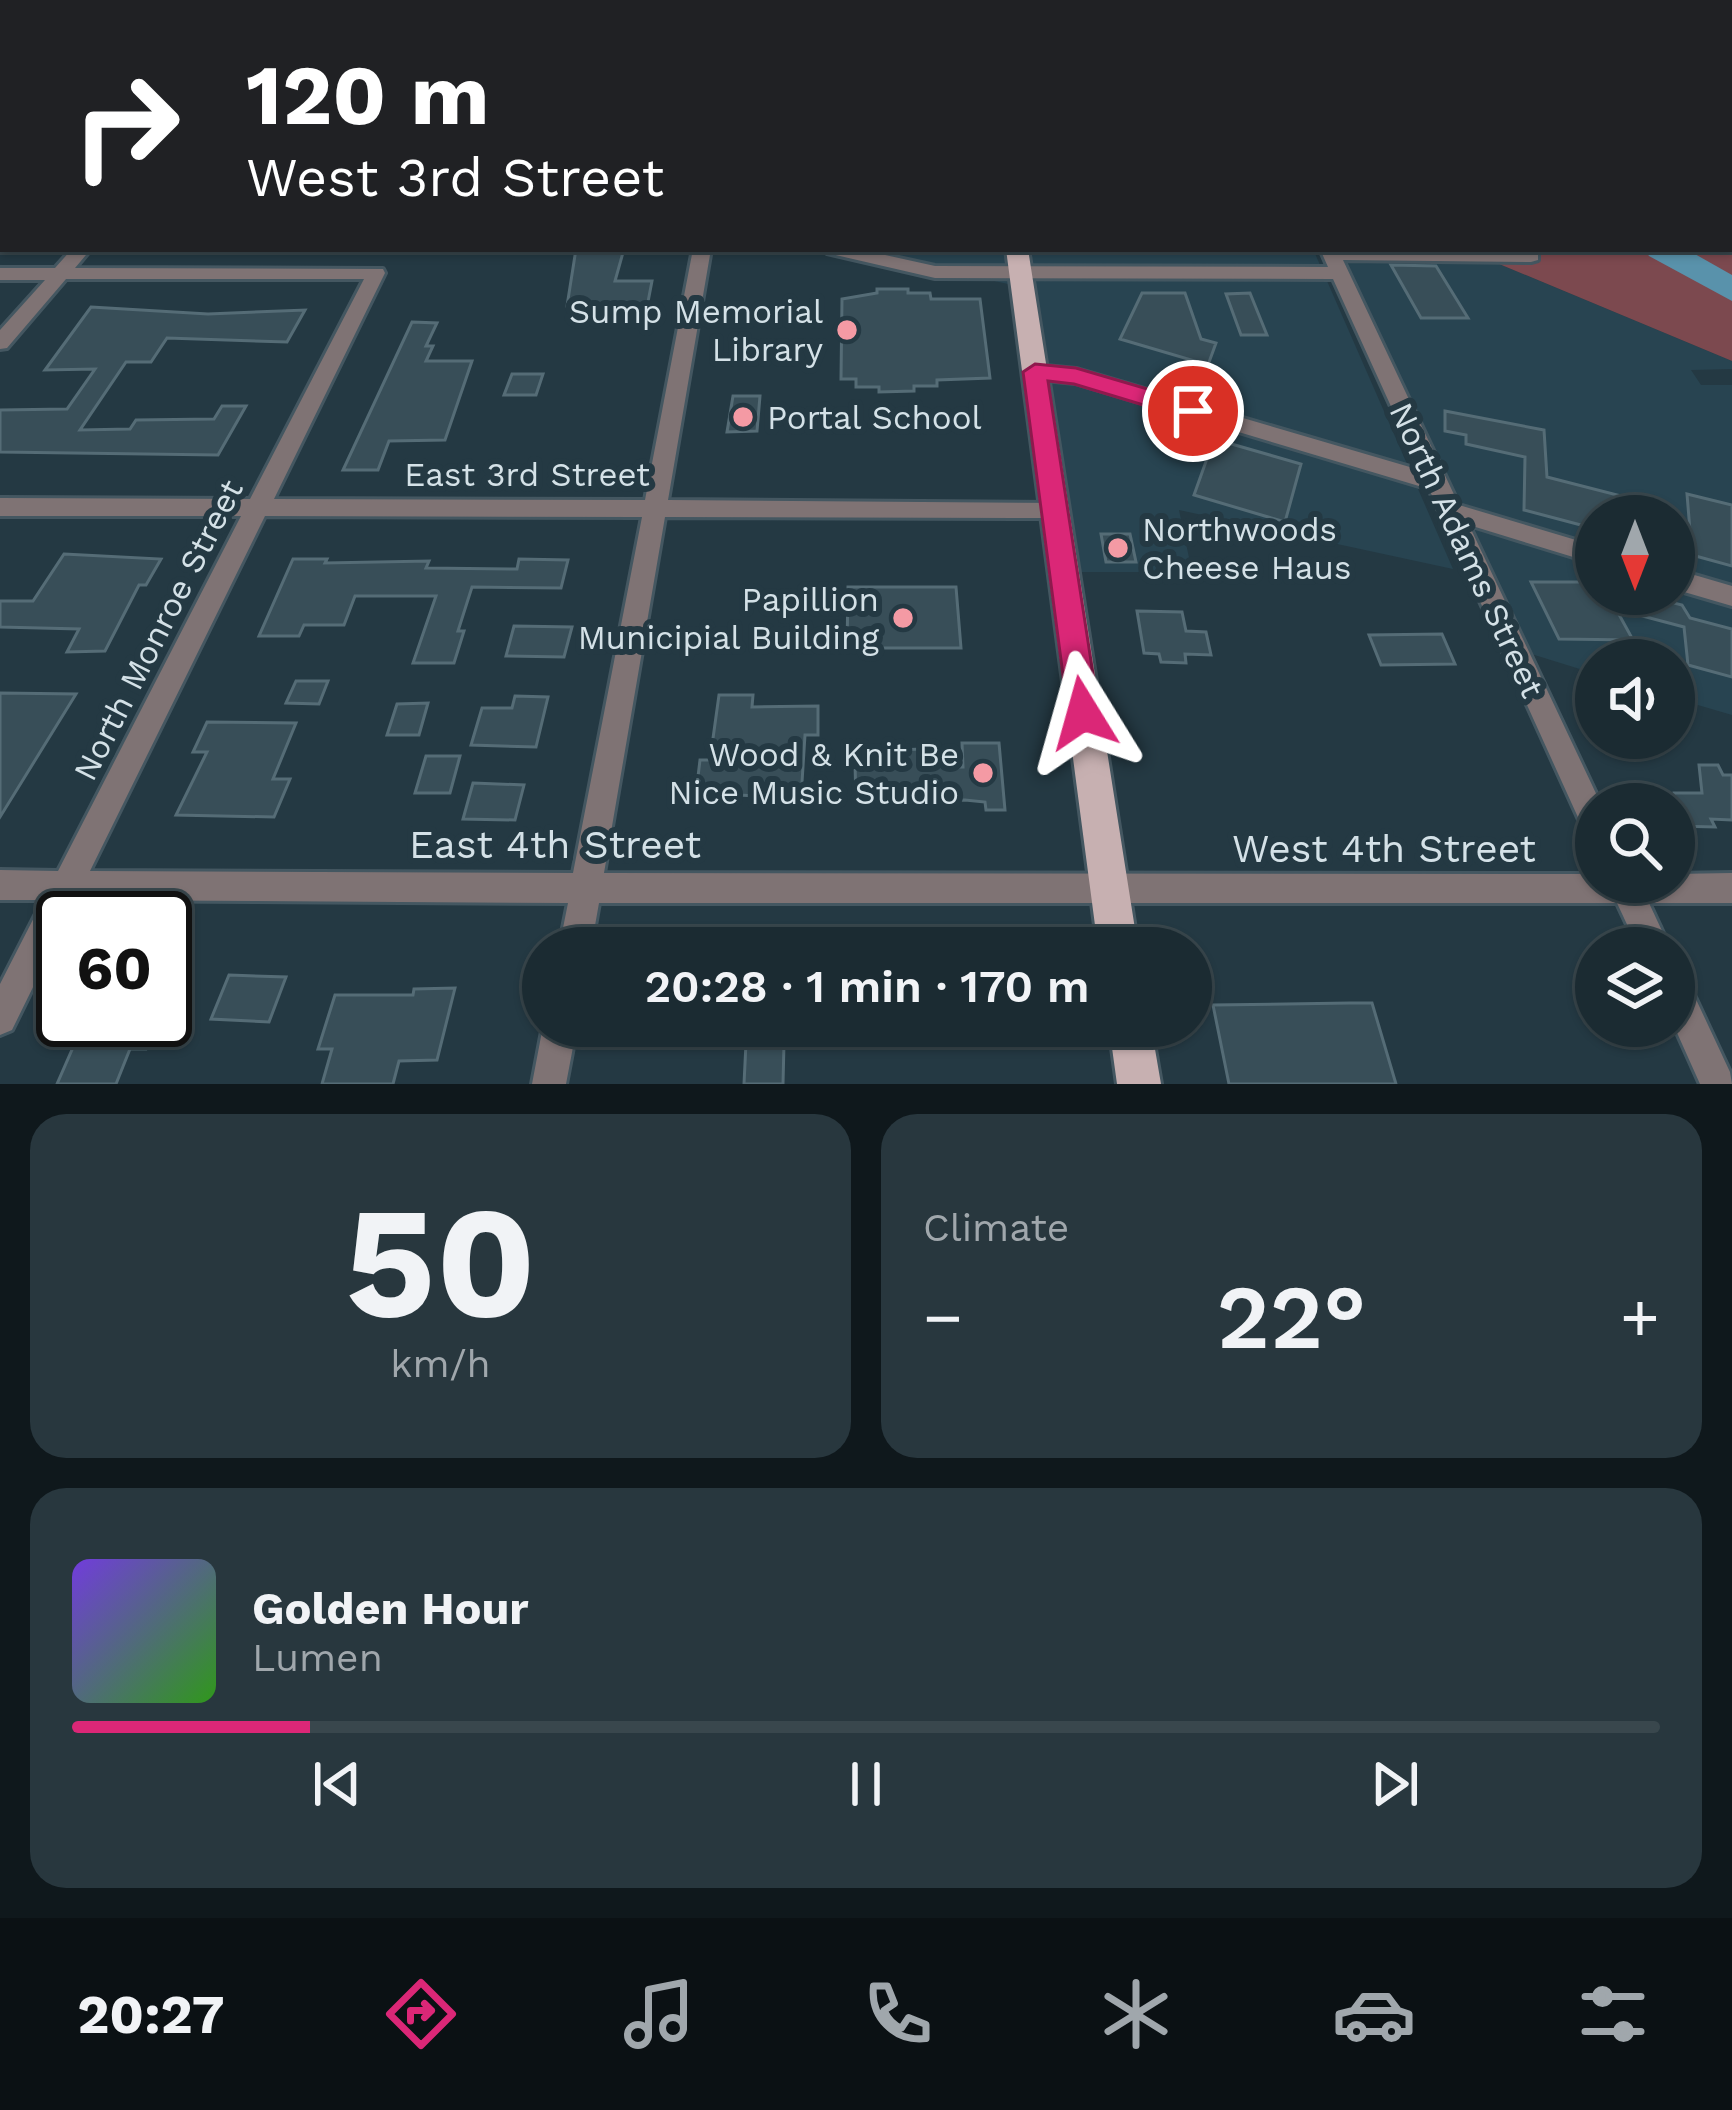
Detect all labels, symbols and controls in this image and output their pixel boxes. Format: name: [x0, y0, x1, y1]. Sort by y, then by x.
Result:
text: 120 m: [246, 46, 489, 144]
icon: right: [48, 48, 204, 204]
text: West 3rd Street: [246, 146, 664, 209]
place label: Sump Memorial Library: [569, 292, 823, 369]
marker: Sump Memorial Library: [834, 317, 860, 343]
pin: [1142, 360, 1244, 462]
icon: arrive: [1160, 378, 1226, 444]
street label: North Adams Street: [1382, 396, 1553, 704]
place label: Portal School: [767, 398, 982, 437]
marker: Portal School: [730, 404, 756, 430]
street label: East 3rd Street: [404, 455, 650, 494]
street label: North Monroe Street: [65, 473, 251, 787]
north arrow: [1575, 495, 1695, 615]
map controls: [1575, 495, 1695, 1047]
place label: Northwoods Cheese Haus: [1142, 510, 1351, 587]
marker: Northwoods Cheese Haus: [1105, 535, 1131, 561]
place label: Papillion Municipial Building: [578, 580, 879, 657]
marker: Papillion Municipial Building: [890, 605, 916, 631]
button: sound: [1575, 639, 1695, 759]
position arrow: [1020, 650, 1146, 776]
place label: Wood & Knit Be Nice Music Studio: [668, 735, 959, 812]
marker: Wood & Knit Be Nice Music Studio: [970, 760, 996, 786]
button: search: [1575, 783, 1695, 903]
street label: East 4th Street: [409, 822, 701, 867]
street label: West 4th Street: [1232, 826, 1536, 871]
speed limit sign: 60: [36, 891, 192, 1047]
button: layers: [1575, 927, 1695, 1047]
text: 20:28 · 1 min · 170 m: [644, 960, 1090, 1013]
text: 50: [345, 1171, 536, 1354]
text: Climate: [923, 1205, 1069, 1250]
text: 22°: [1217, 1264, 1366, 1370]
text: −: [923, 1279, 963, 1356]
text: +: [1620, 1279, 1660, 1356]
text: km/h: [390, 1341, 491, 1386]
text: Golden Hour: [252, 1582, 529, 1635]
text: Lumen: [252, 1635, 383, 1680]
icon: previous: [304, 1751, 370, 1817]
icon: pause: [833, 1751, 899, 1817]
icon: next: [1362, 1751, 1428, 1817]
icon: directions: [379, 1972, 463, 2056]
icon: music: [617, 1972, 701, 2056]
icon: phone: [856, 1972, 940, 2056]
icon: climate: [1094, 1972, 1178, 2056]
icon: car: [1332, 1972, 1416, 2056]
icon: filters: [1571, 1972, 1655, 2056]
text: 20:27: [77, 1983, 225, 2046]

